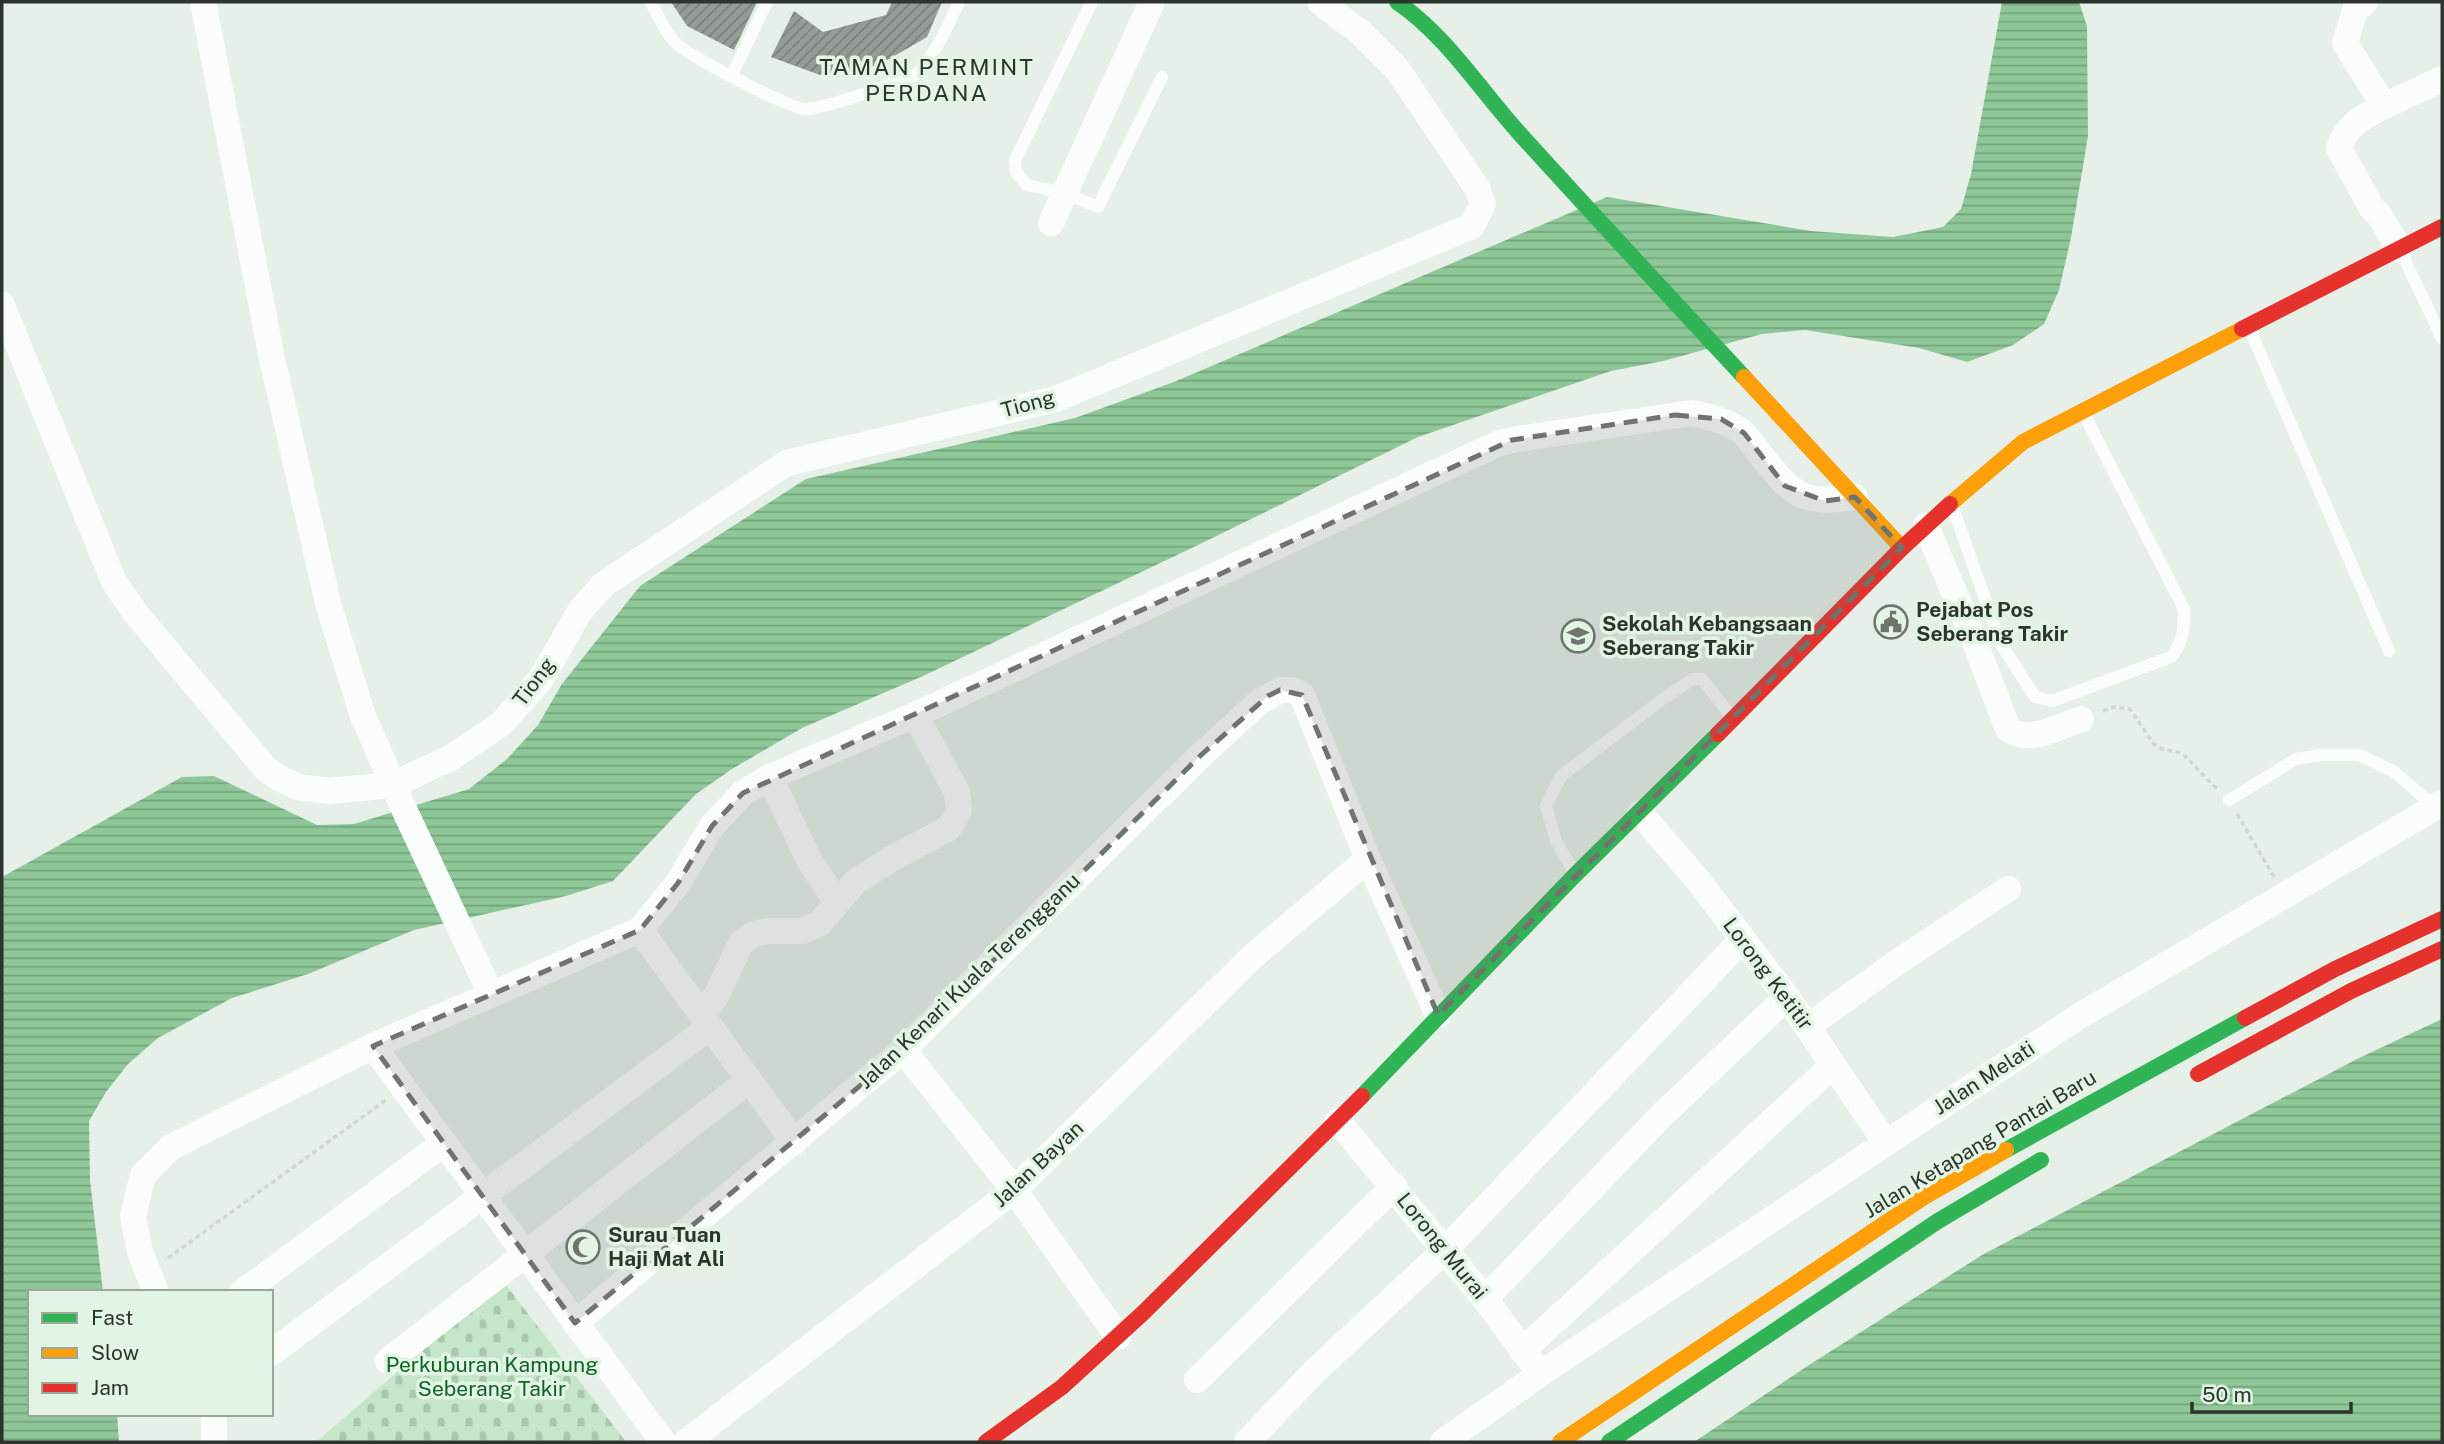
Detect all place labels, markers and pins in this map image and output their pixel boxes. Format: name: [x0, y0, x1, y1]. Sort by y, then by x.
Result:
place label: Pejabat Pos Seberang Takir: [1916, 597, 2069, 646]
public building icon: Pejabat Pos Seberang Takir: [1872, 603, 1910, 641]
place label: Sekolah Kebangsaan Seberang Takir: [1602, 611, 1812, 660]
school or university icon: Sekolah Kebangsaan Seberang Takir: [1559, 617, 1597, 655]
place label: Surau Tuan Haji Mat Ali: [608, 1222, 724, 1271]
mosque icon: Surau Tuan Haji Mat Ali: [564, 1228, 602, 1266]

